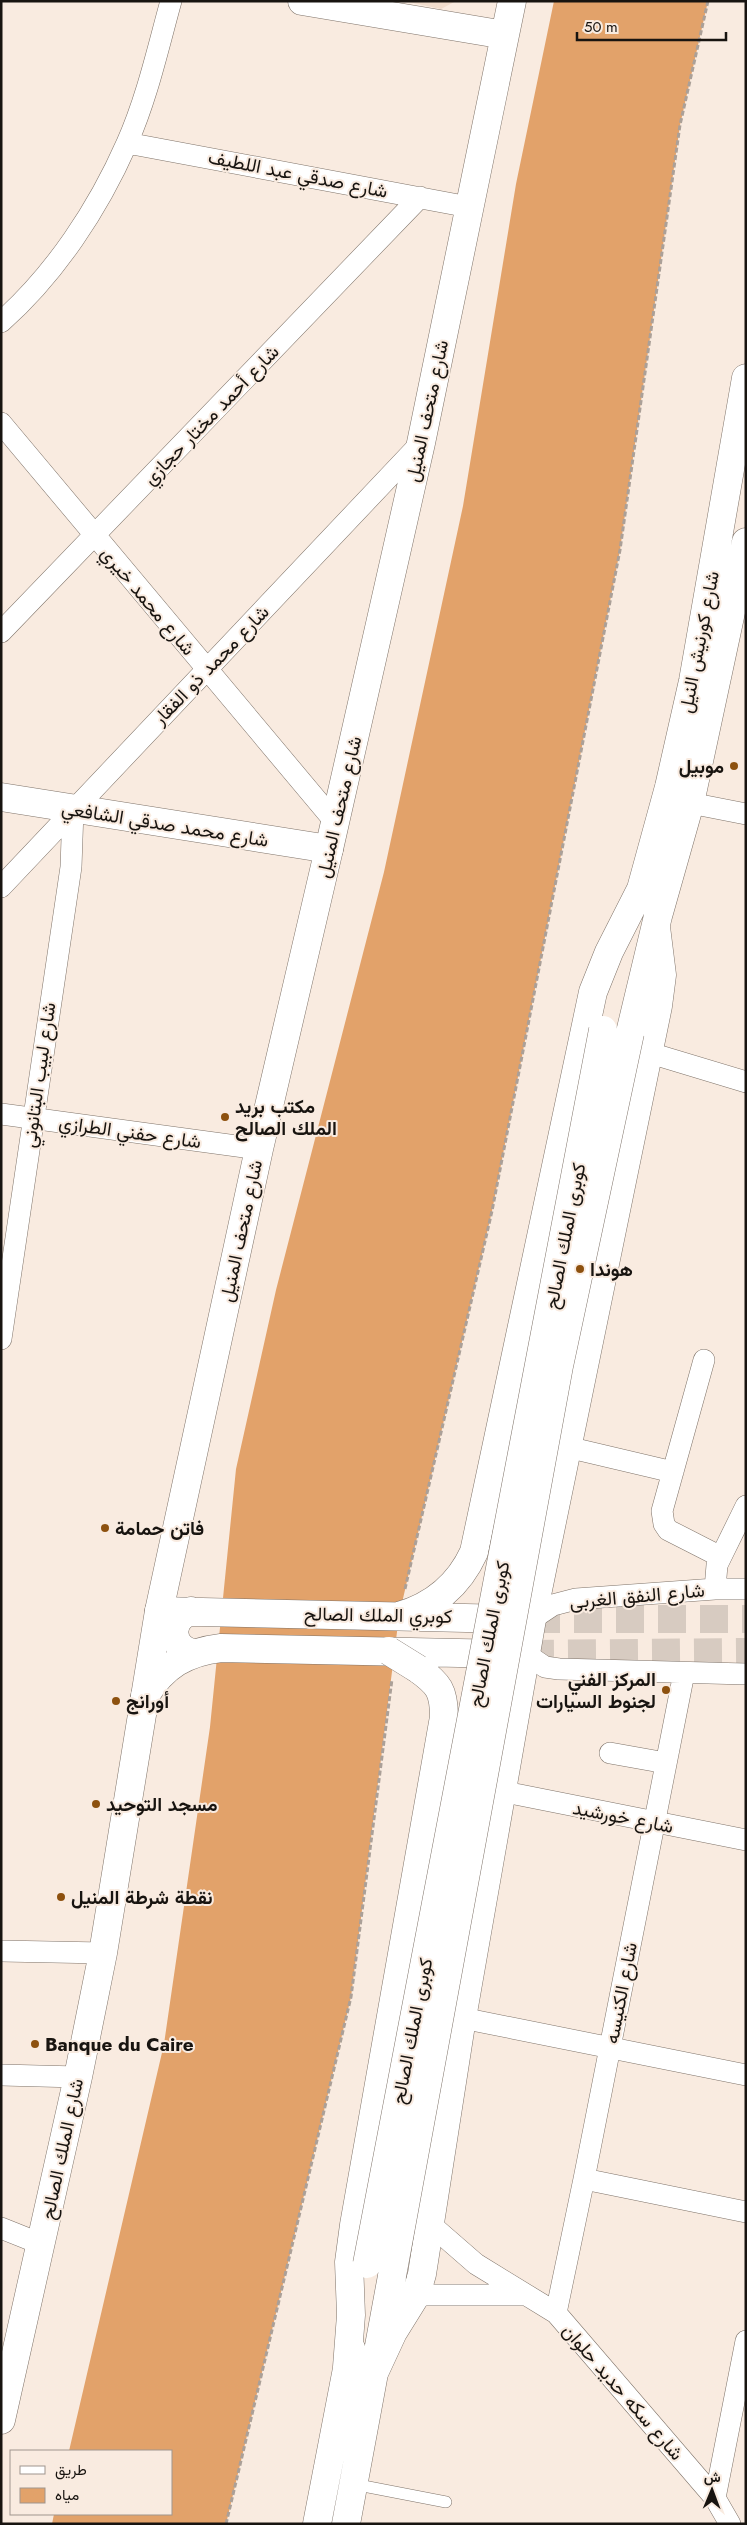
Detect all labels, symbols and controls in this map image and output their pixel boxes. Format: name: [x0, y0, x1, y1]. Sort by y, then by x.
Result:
scale bar: [577, 10, 726, 42]
text: 50 m: [584, 16, 618, 38]
street label: شارع صدقي عبد اللطيف: [206, 143, 390, 207]
street label: شارع متحف المنيل: [399, 337, 455, 485]
street label: شارع أحمد مختار حجازي: [137, 339, 287, 493]
street label: شارع محمد خيري: [93, 541, 202, 663]
street label: شارع كورنيش النيل: [672, 569, 726, 715]
street label: شارع محمد ذو الفقار: [146, 599, 275, 732]
street label: شارع متحف المنيل: [310, 734, 368, 880]
place label: موبيل: [679, 753, 724, 780]
marker: موبيل: [728, 760, 740, 772]
street label: شارع محمد صدقي الشافعي: [59, 794, 270, 856]
street label: شارع لبيب البتانوني: [15, 1001, 65, 1150]
place label: مكتب بريد الملك الصالح: [235, 1093, 337, 1142]
street label: شارع حفني الطرازي: [57, 1109, 203, 1157]
marker: مكتب بريد الملك الصالح: [219, 1111, 231, 1123]
street label: شارع متحف المنيل: [213, 1157, 269, 1305]
street label: كوبرى الملك الصالح: [538, 1161, 592, 1311]
place label: هوندا: [590, 1256, 633, 1283]
marker: هوندا: [574, 1263, 586, 1275]
place label: فاتن حمامة: [115, 1515, 204, 1542]
marker: فاتن حمامة: [99, 1522, 111, 1534]
street label: كوبرى الملك الصالح: [462, 1559, 516, 1709]
street label: شارع النفق الغربى: [568, 1577, 706, 1615]
street label: كوبري الملك الصالح: [304, 1600, 452, 1632]
place label: المركز الفني لجنوط السيارات: [536, 1666, 656, 1715]
marker: المركز الفني لجنوط السيارات: [660, 1684, 672, 1696]
place label: أورانج: [126, 1688, 169, 1715]
marker: أورانج: [110, 1695, 122, 1707]
place label: مسجد التوحيد: [106, 1791, 217, 1818]
street label: شارع خورشيد: [570, 1794, 676, 1840]
marker: مسجد التوحيد: [90, 1798, 102, 1810]
place label: نقطة شرطة المنيل: [71, 1884, 213, 1911]
marker: نقطة شرطة المنيل: [55, 1891, 67, 1903]
street label: شارع الكنيسه: [598, 1940, 644, 2046]
street label: كوبرى الملك الصالح: [385, 1956, 439, 2106]
place label: Banque du Caire: [45, 2031, 194, 2058]
marker: Banque du Caire: [29, 2038, 41, 2050]
street label: شارع الملك الصالح: [34, 2076, 90, 2222]
street label: شارع سكه حديد حلوان: [556, 2318, 690, 2466]
legend: [10, 2450, 172, 2515]
text: طريق: [55, 2459, 87, 2481]
north arrow: [687, 2465, 737, 2515]
text: ش: [704, 2467, 721, 2487]
text: مياه: [55, 2484, 79, 2506]

